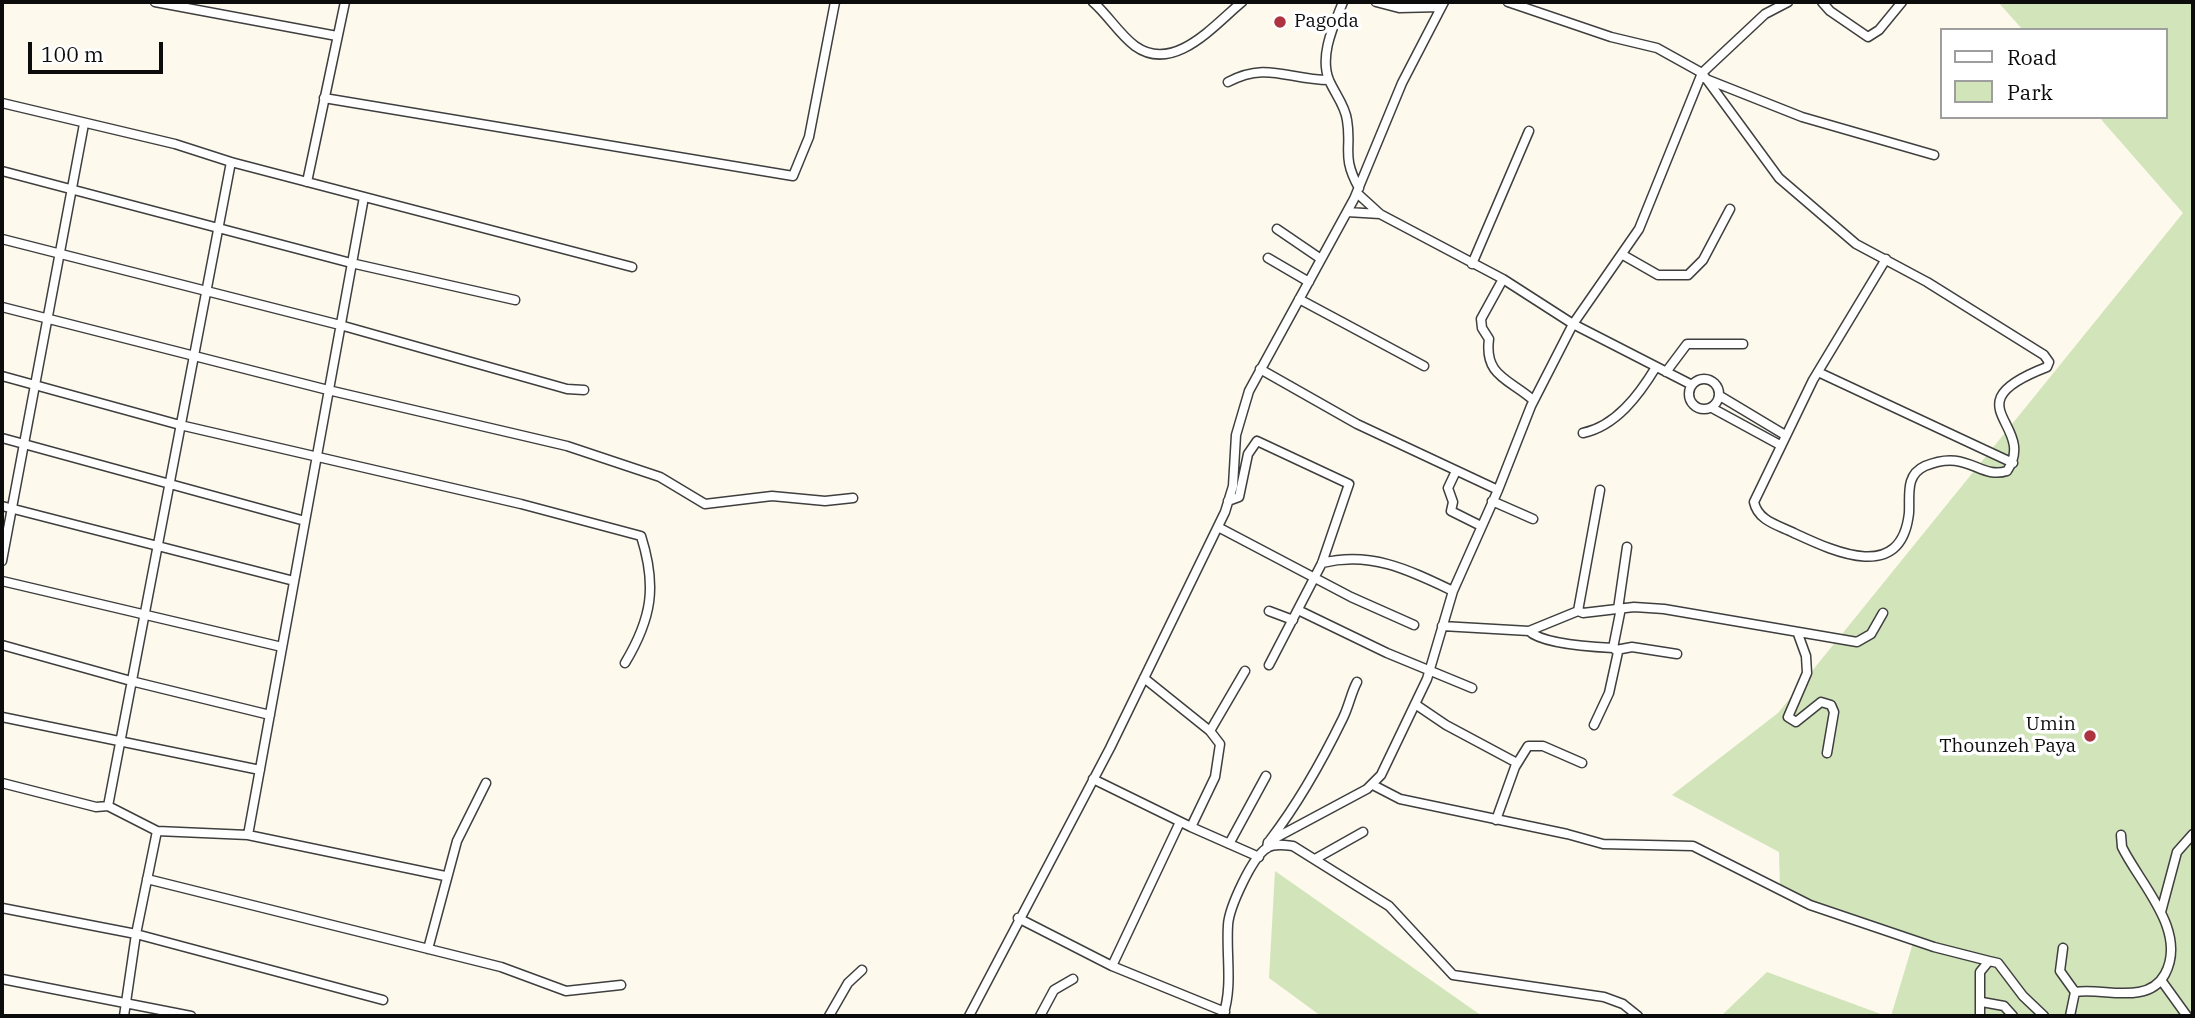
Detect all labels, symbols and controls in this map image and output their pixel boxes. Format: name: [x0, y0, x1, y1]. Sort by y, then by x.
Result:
place label: Pagoda: [1294, 11, 1359, 33]
marker: Pagoda: [1272, 14, 1288, 30]
scale bar: [32, 28, 166, 72]
legend: [1940, 28, 2167, 119]
text: 100 m: [41, 40, 104, 68]
text: Road: [2007, 43, 2057, 71]
text: Park: [2007, 78, 2053, 106]
place label: Umin Thounzeh Paya: [1939, 714, 2076, 758]
marker: Umin Thounzeh Paya: [2082, 728, 2098, 744]

